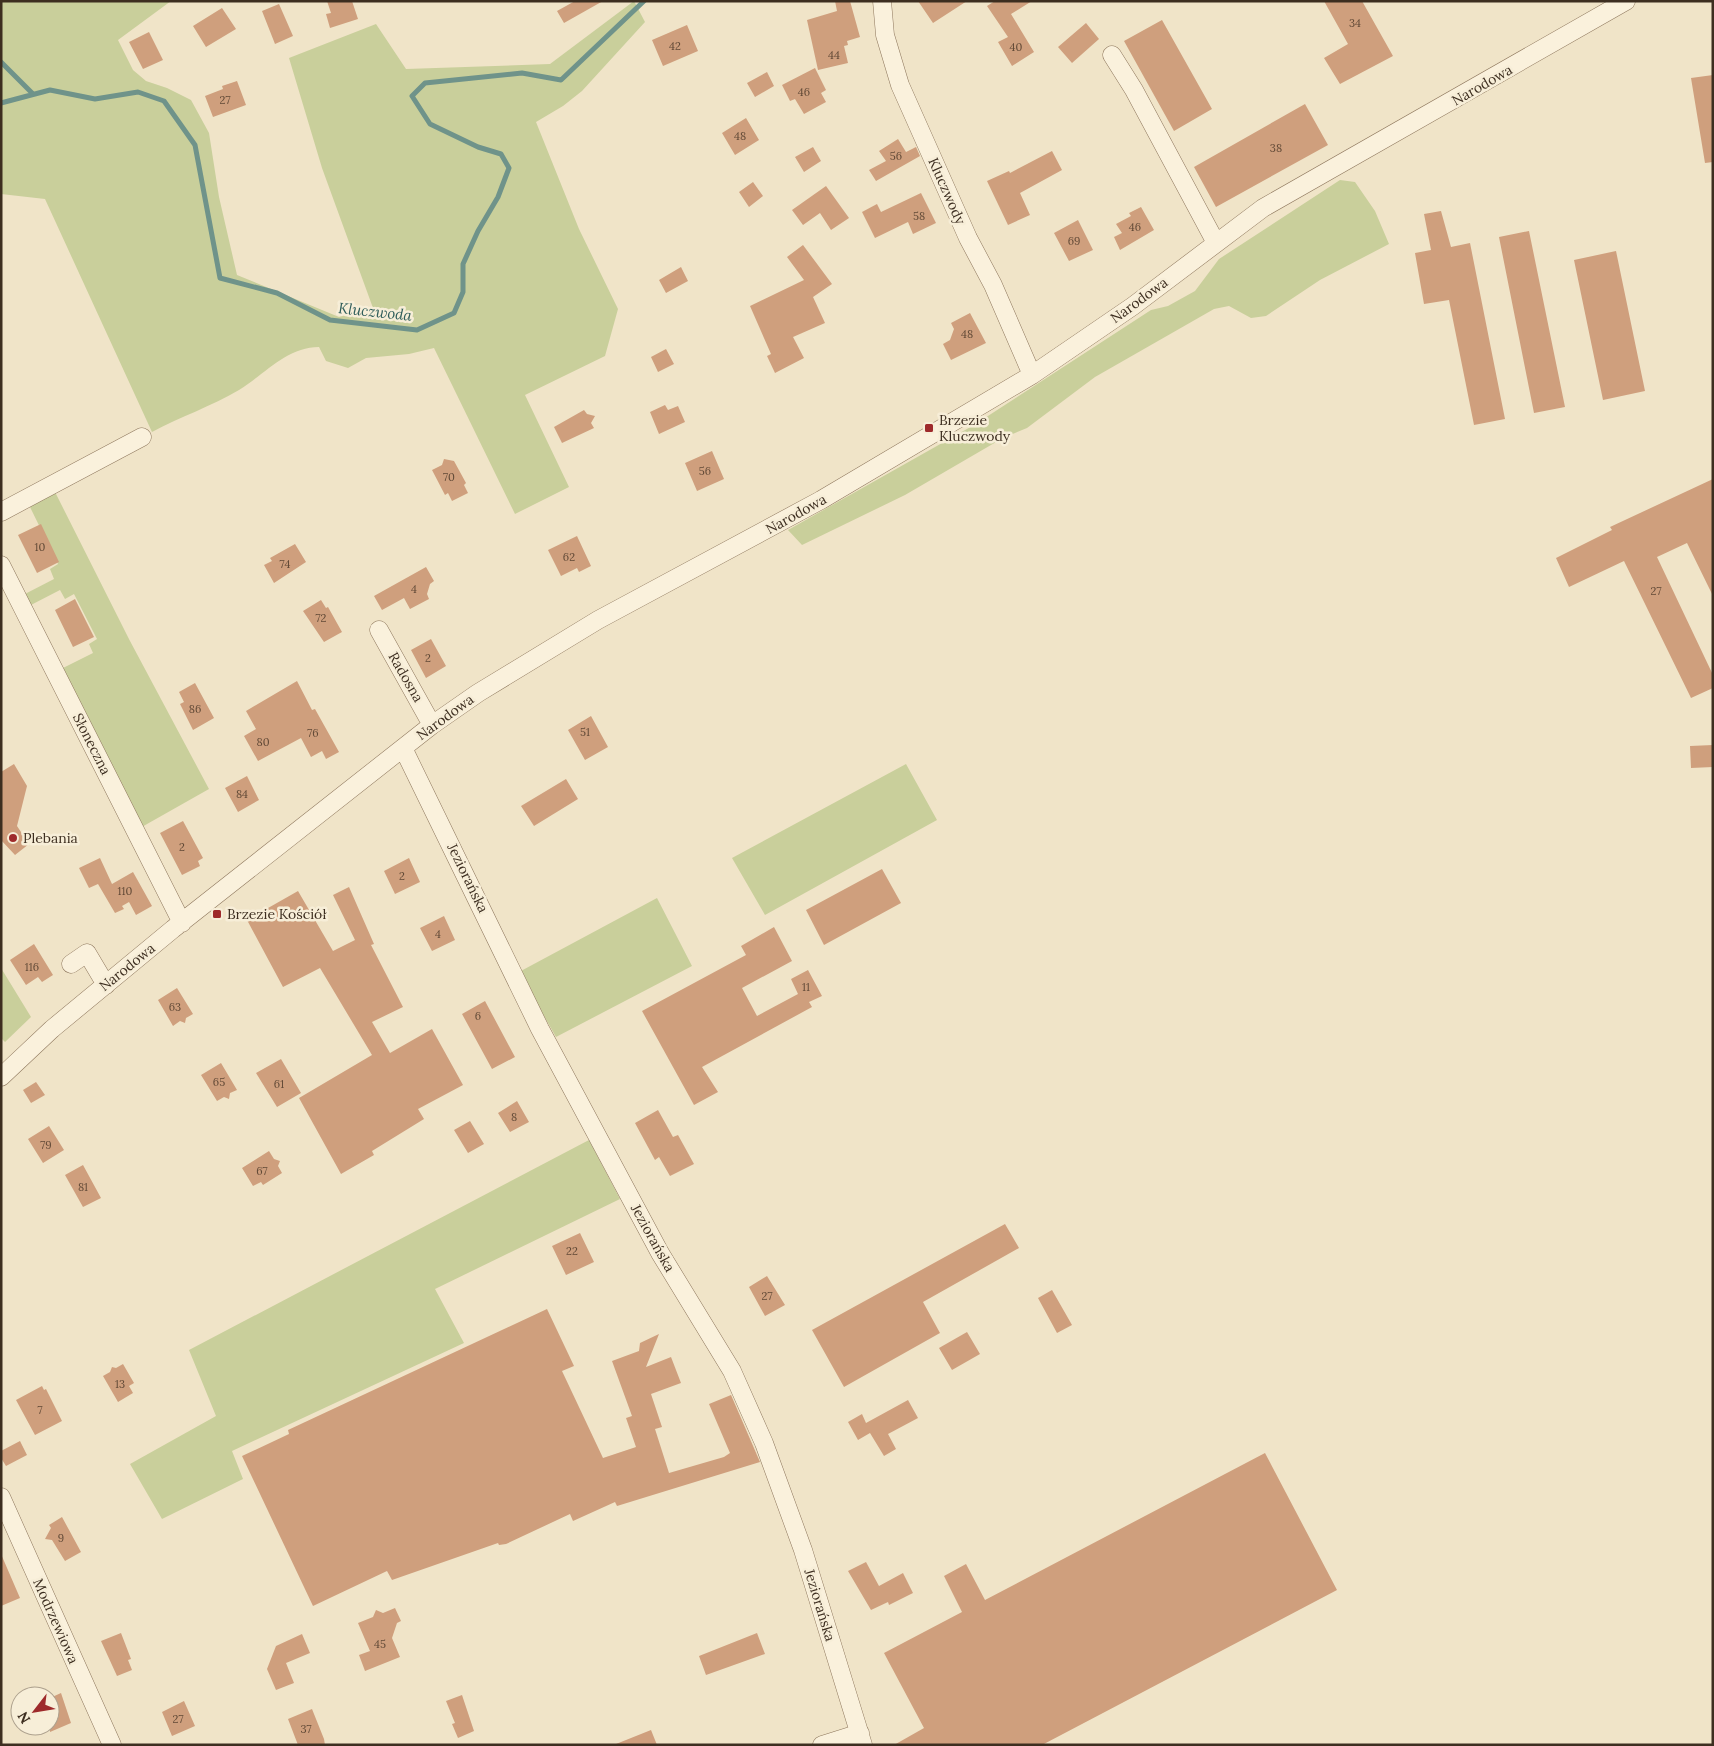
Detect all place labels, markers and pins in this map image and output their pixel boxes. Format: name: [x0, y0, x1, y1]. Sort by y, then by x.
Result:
place label: Brzezie Kluczwody: [939, 411, 1011, 445]
marker: Brzezie Kluczwody: [923, 422, 935, 434]
place label: Plebania: [23, 829, 78, 847]
marker: Plebania: [7, 832, 19, 844]
place label: Brzezie Kościół: [227, 905, 327, 923]
marker: Brzezie Kościół: [211, 908, 223, 920]

